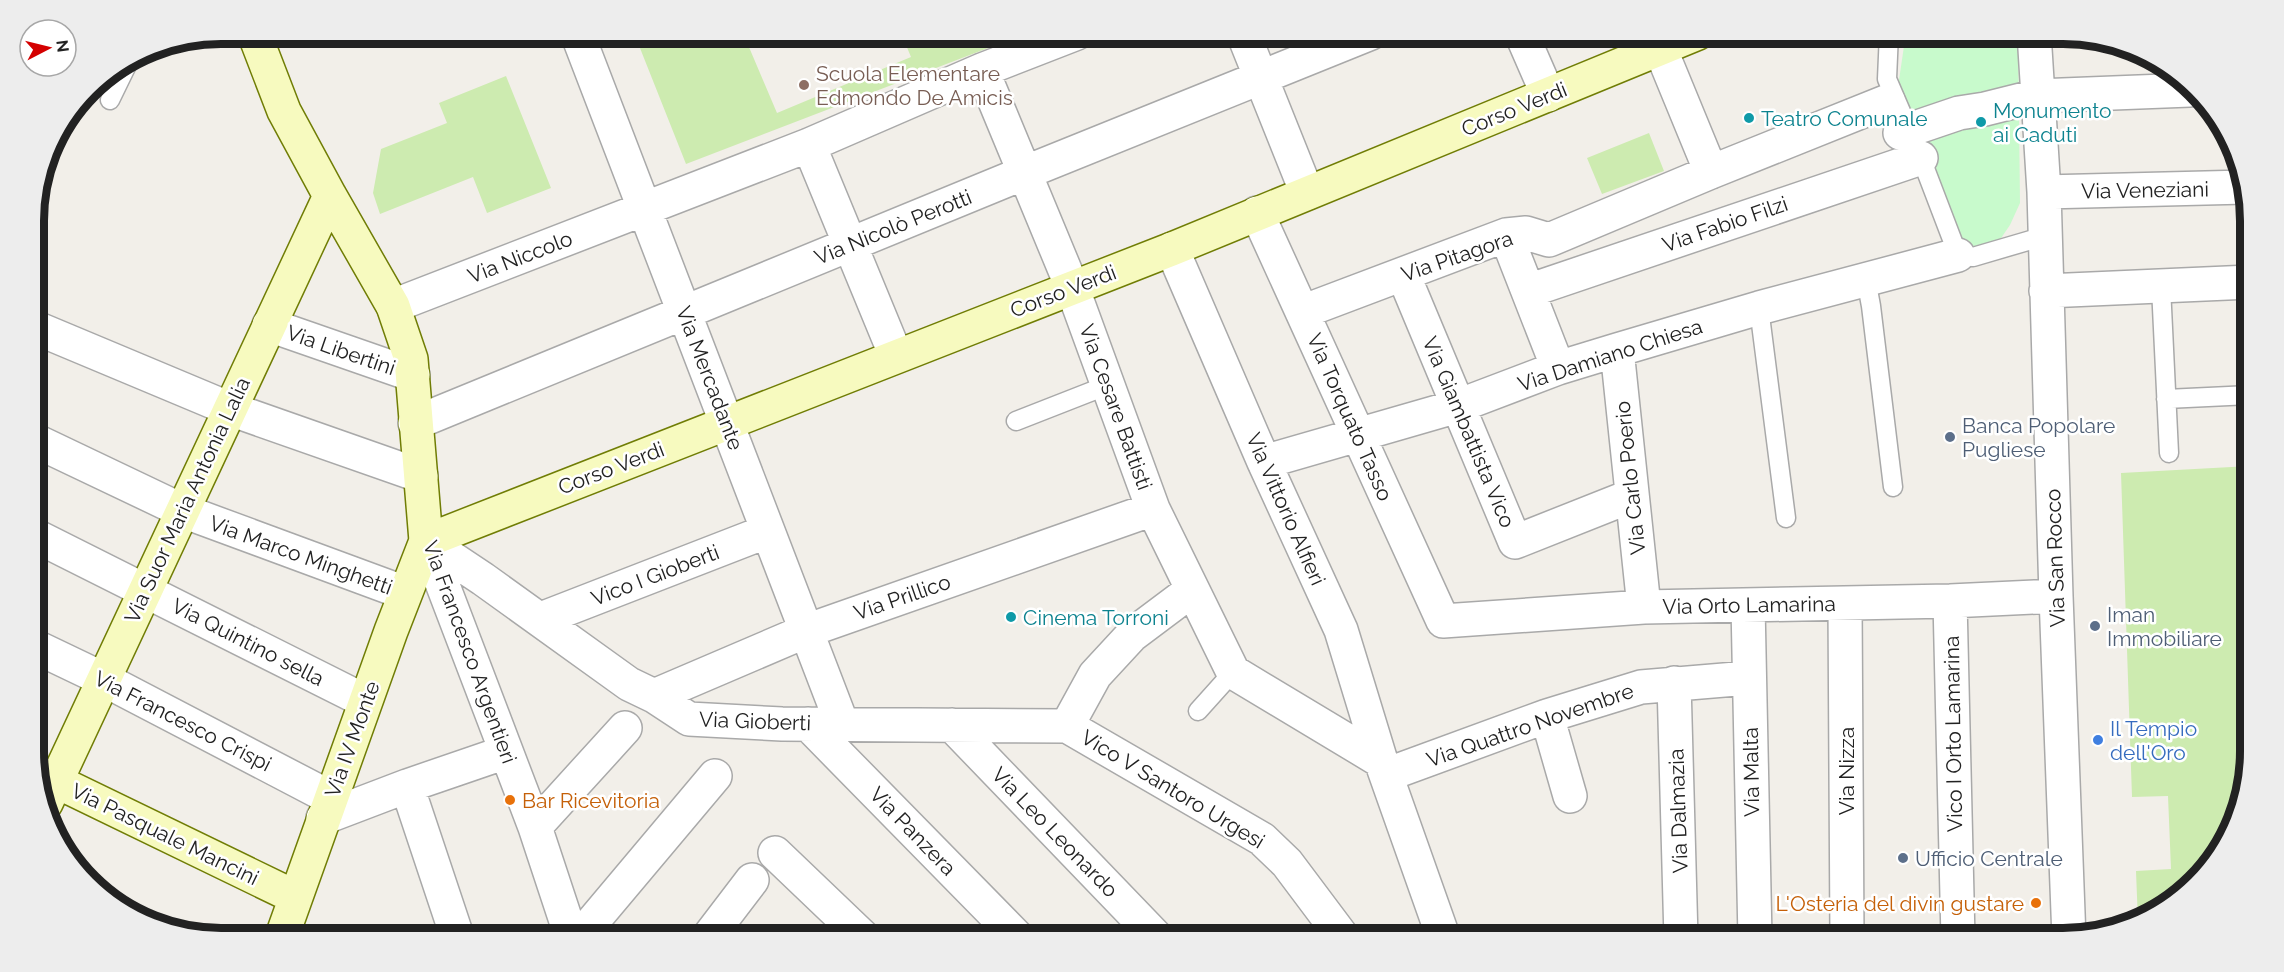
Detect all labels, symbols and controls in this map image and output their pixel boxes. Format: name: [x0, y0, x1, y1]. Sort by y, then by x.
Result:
north arrow: [18, 18, 78, 78]
text: N: [52, 39, 73, 53]
place label: Scuola Elementare Edmondo De Amicis: [816, 61, 1013, 110]
street label: Corso Verdi: [1458, 77, 1570, 141]
marker: Scuola Elementare Edmondo De Amicis: [797, 78, 811, 92]
place label: Monumento ai Caduti: [1993, 98, 2112, 147]
place label: Teatro Comunale: [1761, 106, 1927, 131]
marker: Teatro Comunale: [1742, 111, 1756, 125]
marker: Monumento ai Caduti: [1974, 115, 1988, 129]
street label: Via Veneziani: [2081, 176, 2209, 204]
street label: Via Nicolò Perotti: [811, 184, 975, 270]
street label: Via Fabio Filzi: [1659, 191, 1791, 257]
street label: Via Pitagora: [1398, 225, 1516, 287]
street label: Via Niccolo: [464, 226, 576, 288]
street label: Corso Verdi: [1006, 259, 1120, 323]
street label: Via Mercadante: [671, 303, 749, 453]
street label: Via Damiano Chiesa: [1515, 313, 1705, 397]
street label: Via Libertini: [283, 320, 399, 380]
street label: Via Cesare Battisti: [1074, 321, 1158, 493]
street label: Via Torquato Tasso: [1302, 329, 1398, 505]
street label: Via Giambattista Vico: [1417, 333, 1521, 531]
street label: Via Suor Maria Antonia Lalia: [119, 373, 255, 627]
street label: Via Carlo Poerio: [1609, 400, 1651, 556]
place label: Banca Popolare Pugliese: [1962, 413, 2115, 462]
street label: Via Vittorio Alfieri: [1241, 429, 1331, 589]
marker: Banca Popolare Pugliese: [1943, 430, 1957, 444]
street label: Corso Verdi: [554, 436, 668, 500]
street label: Via San Rocco: [2040, 488, 2070, 628]
street label: Via Marco Minghetti: [206, 510, 396, 600]
street label: Via Francesco Argentieri: [418, 537, 522, 767]
street label: Vico I Gioberti: [587, 539, 723, 611]
street label: Via Prillico: [850, 569, 954, 625]
street label: Via Orto Lamarina: [1662, 591, 1836, 619]
street label: Via Quintino sella: [168, 593, 328, 691]
place label: Iman Immobiliare: [2107, 602, 2222, 651]
place label: Cinema Torroni: [1023, 605, 1169, 630]
marker: Cinema Torroni: [1004, 610, 1018, 624]
marker: Iman Immobiliare: [2088, 619, 2102, 633]
street label: Vico I Orto Lamarina: [1939, 636, 1967, 832]
street label: Via Francesco Crispi: [90, 666, 276, 776]
street label: Via IV Monte: [319, 677, 385, 801]
street label: Via Quattro Novembre: [1423, 678, 1637, 772]
street label: Via Gioberti: [699, 707, 811, 735]
place label: Il Tempio dell'Oro: [2110, 716, 2197, 765]
street label: Vico V Santoro Urgesi: [1077, 724, 1269, 854]
street label: Via Malta: [1738, 727, 1764, 817]
street label: Via Nizza: [1834, 727, 1859, 815]
marker: Il Tempio dell'Oro: [2091, 733, 2105, 747]
street label: Via Dalmazia: [1663, 748, 1693, 874]
street label: Via Leo Leonardo: [987, 762, 1123, 902]
street label: Via Pasquale Mancini: [67, 778, 263, 890]
street label: Via Panzera: [865, 782, 961, 880]
place label: Bar Ricevitoria: [522, 788, 660, 813]
marker: Bar Ricevitoria: [503, 793, 517, 807]
place label: Ufficio Centrale: [1915, 846, 2063, 871]
marker: Ufficio Centrale: [1896, 851, 1910, 865]
place label: L'Osteria del divin gustare: [1776, 891, 2024, 916]
marker: L'Osteria del divin gustare: [2029, 896, 2043, 910]

